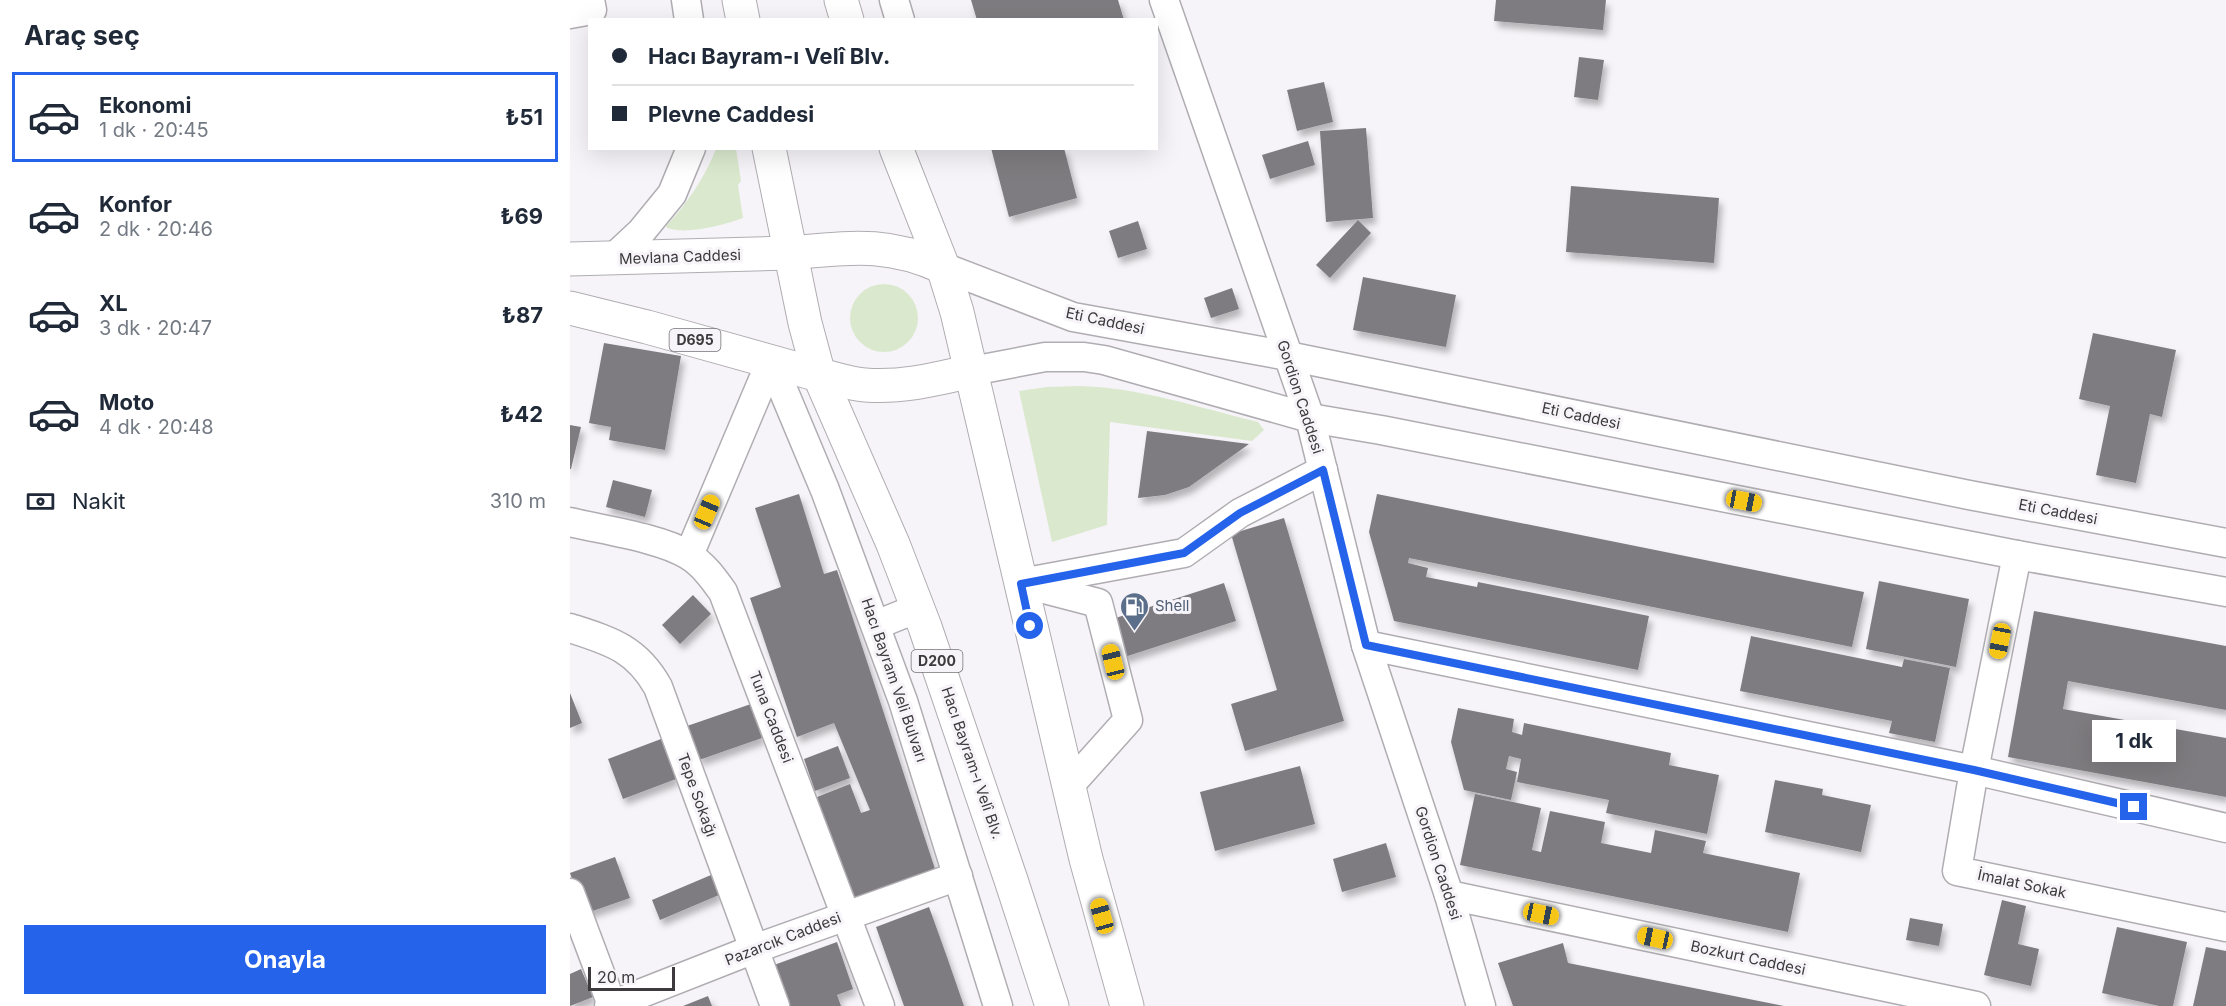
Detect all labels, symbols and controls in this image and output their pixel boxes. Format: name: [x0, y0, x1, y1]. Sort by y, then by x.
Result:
text: Araç seç: [24, 19, 140, 52]
text: Hacı Bayram-ı Velî Blv.: [648, 43, 890, 69]
icon: car: [27, 90, 81, 144]
text: Ekonomi: [99, 92, 191, 118]
text: Plevne Caddesi: [648, 101, 814, 127]
text: ₺51: [505, 104, 543, 130]
text: 1 dk · 20:45: [99, 118, 209, 142]
icon: car: [27, 189, 81, 243]
text: Konfor: [99, 191, 172, 217]
text: ₺69: [500, 203, 543, 229]
text: 2 dk · 20:46: [99, 217, 213, 241]
street label: Mevlana Caddesi: [619, 245, 741, 268]
icon: car: [27, 288, 81, 342]
text: XL: [99, 290, 128, 316]
text: ₺87: [502, 302, 543, 328]
street label: Eti Caddesi: [1064, 303, 1146, 338]
text: 3 dk · 20:47: [99, 316, 212, 340]
road number: D695: [670, 329, 720, 351]
street label: Gordion Caddesi: [1273, 338, 1328, 456]
icon: car: [27, 387, 81, 441]
text: Moto: [99, 389, 154, 415]
street label: Eti Caddesi: [1540, 398, 1622, 433]
text: ₺42: [500, 401, 543, 427]
text: 4 dk · 20:48: [99, 415, 214, 439]
icon: cash: [24, 485, 57, 518]
text: Nakit: [72, 488, 126, 514]
text: 310 m: [490, 489, 546, 513]
car: [1725, 489, 1763, 513]
car: [692, 492, 722, 532]
street label: Eti Caddesi: [2017, 495, 2099, 528]
fuel station icon: Shell: [1118, 590, 1150, 632]
street label: Hacı Bayram Veli Bulvarı: [857, 595, 932, 764]
place label: Shell: [1155, 596, 1190, 615]
route start: [1016, 612, 1043, 639]
car: [1988, 622, 2012, 660]
car: [1100, 642, 1126, 682]
road number: D200: [912, 650, 962, 672]
street label: Tuna Caddesi: [745, 668, 798, 766]
street label: Hacı Bayram-ı Velî Blv.: [937, 684, 1007, 841]
callout: 1 dk: [2092, 720, 2176, 762]
text: 1 dk: [2115, 729, 2153, 753]
street label: Tepe Sokağı: [674, 750, 721, 839]
route end: [2120, 793, 2147, 820]
street label: Gordion Caddesi: [1411, 804, 1466, 922]
street label: İmalat Sokak: [1976, 865, 2069, 902]
car: [1088, 896, 1116, 936]
car: [1522, 901, 1560, 927]
street label: Pazarcık Caddesi: [722, 908, 844, 969]
button: Onayla: [24, 925, 546, 994]
car: [1636, 925, 1674, 951]
street label: Bozkurt Caddesi: [1689, 936, 1807, 979]
scale bar: [588, 964, 675, 992]
text: 20 m: [597, 967, 635, 987]

